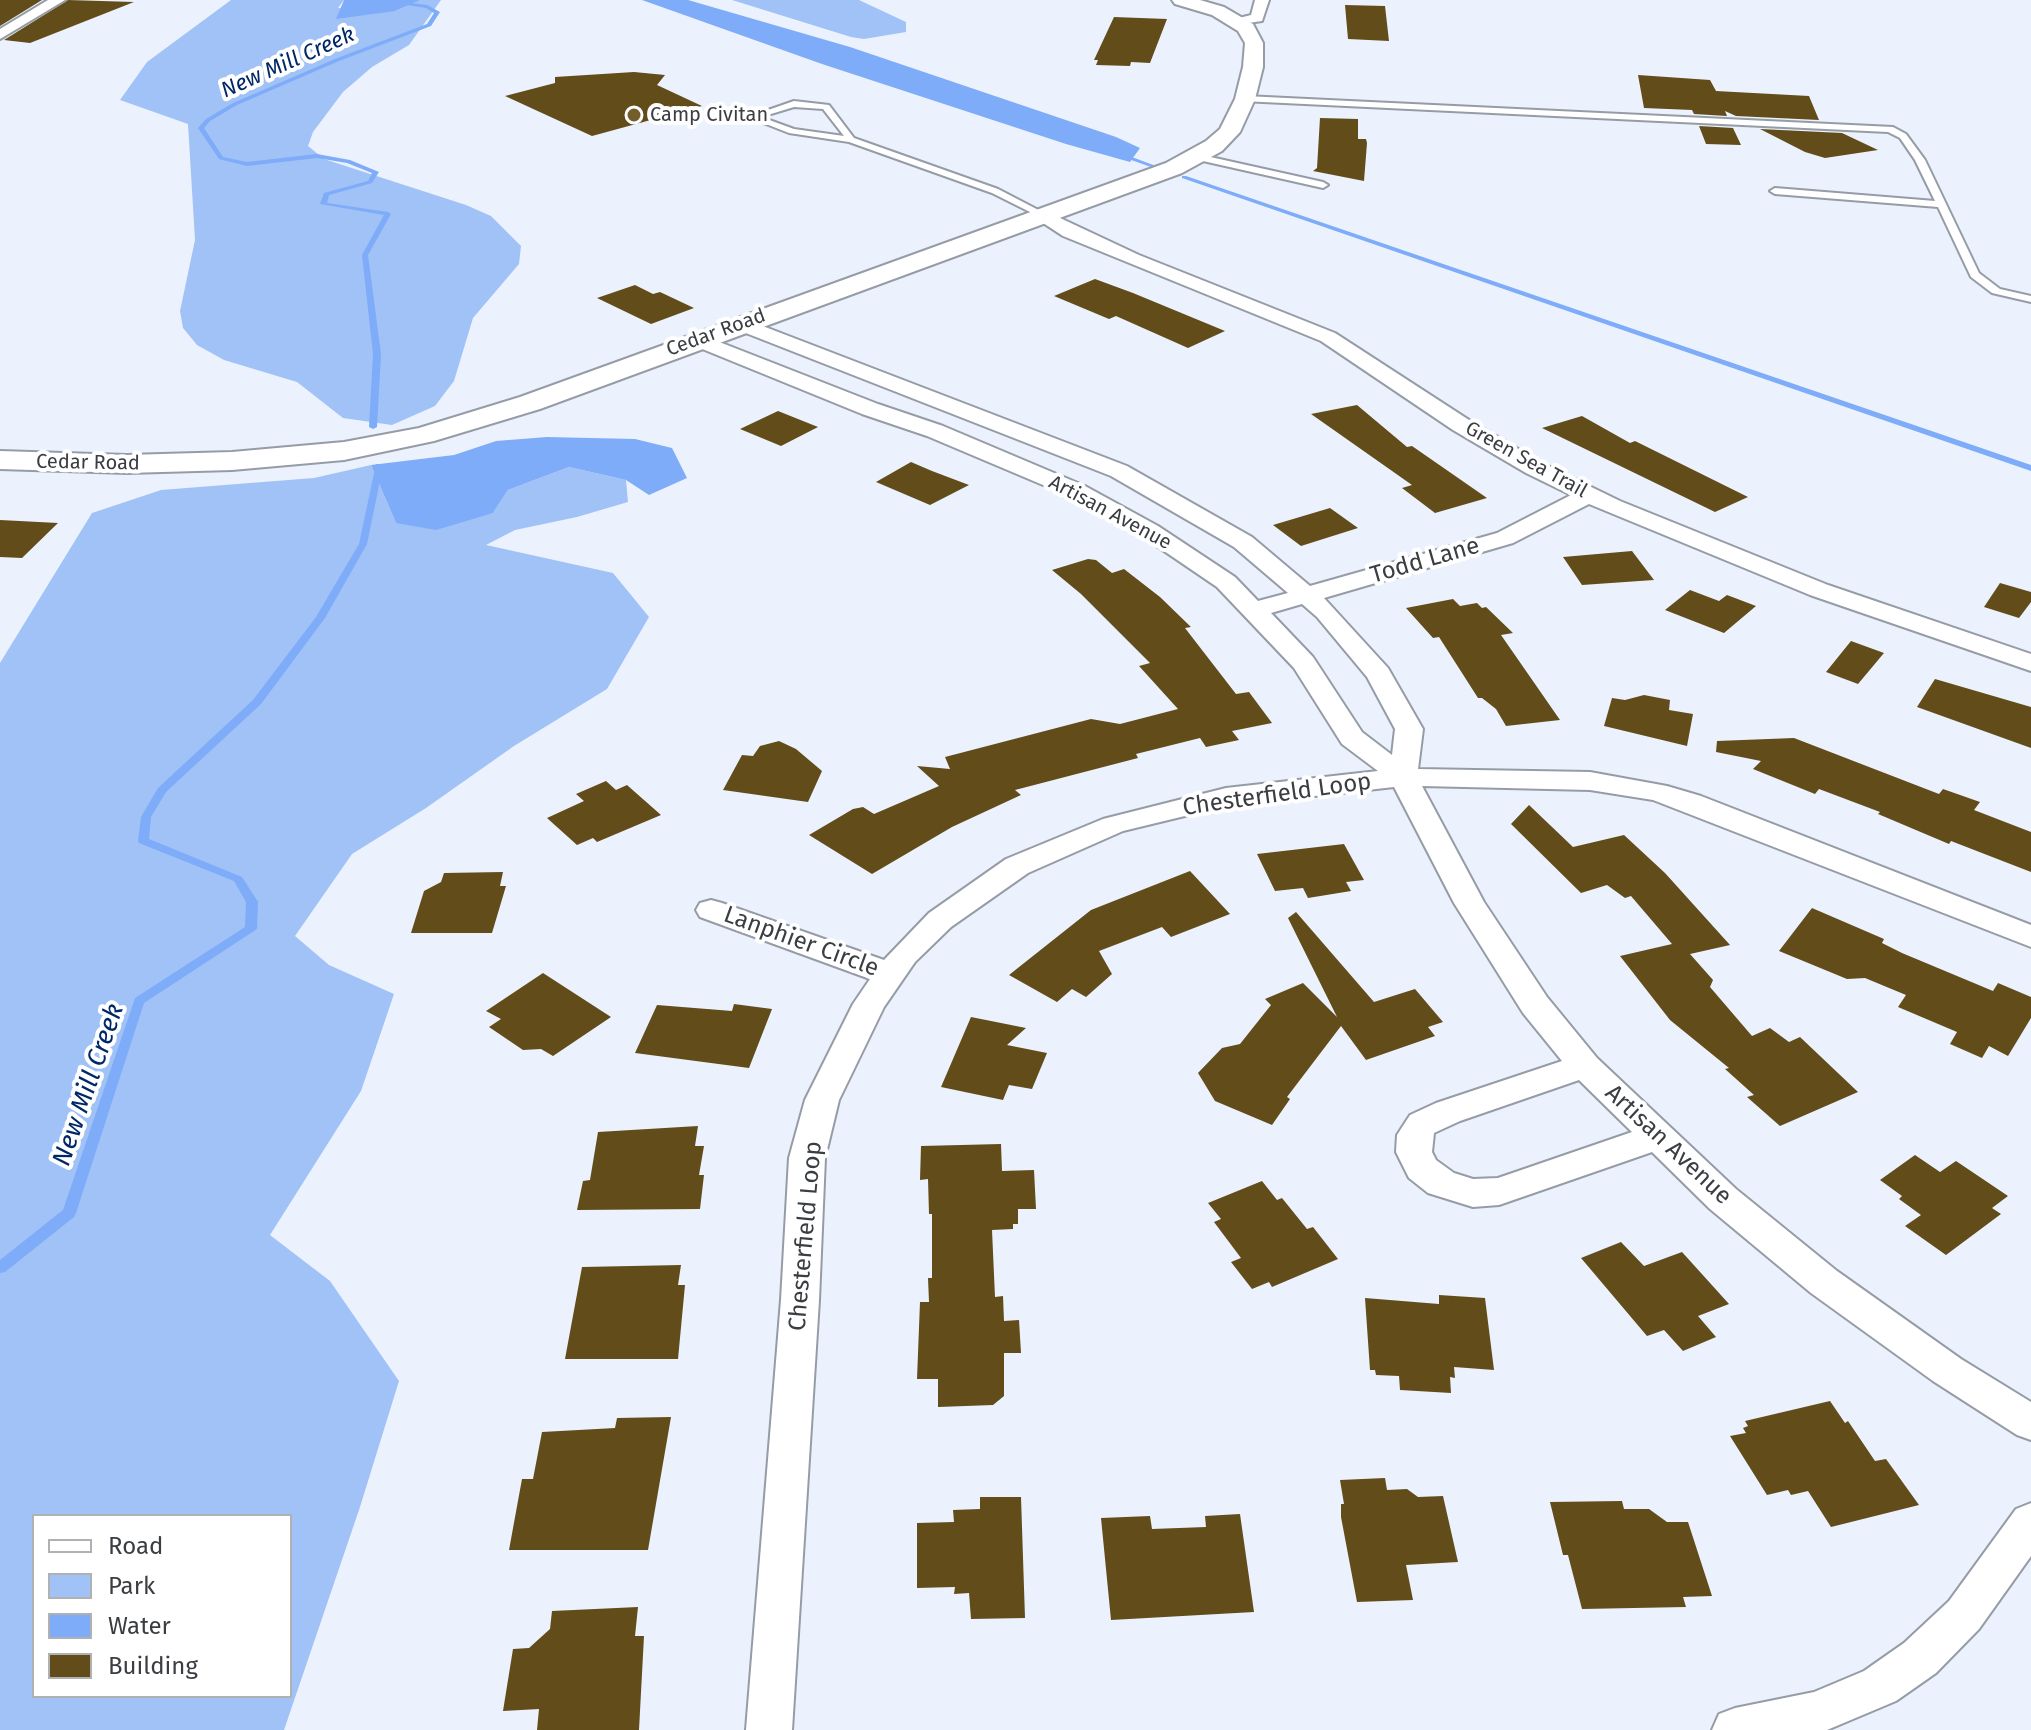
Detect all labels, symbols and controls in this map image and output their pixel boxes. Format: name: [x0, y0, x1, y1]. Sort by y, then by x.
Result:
water label: New Mill Creek: [217, 22, 359, 104]
place label: Camp Civitan: [650, 103, 768, 127]
marker: Camp Civitan: [625, 106, 643, 124]
street label: Cedar Road: [663, 304, 769, 362]
street label: Green Sea Trail: [1461, 417, 1591, 503]
street label: Cedar Road: [36, 450, 140, 476]
street label: Artisan Avenue: [1045, 471, 1175, 555]
street label: Todd Lane: [1367, 532, 1483, 590]
street label: Chesterfield Loop: [1181, 767, 1373, 823]
street label: Lanphier Circle: [720, 901, 882, 983]
water label: New Mill Creek: [47, 1000, 131, 1170]
street label: Artisan Avenue: [1599, 1079, 1737, 1211]
street label: Chesterfield Loop: [783, 1140, 829, 1332]
legend: [32, 1514, 292, 1698]
text: Road: [108, 1532, 163, 1560]
text: Park: [108, 1572, 155, 1600]
text: Water: [108, 1612, 171, 1640]
text: Building: [108, 1652, 198, 1680]

